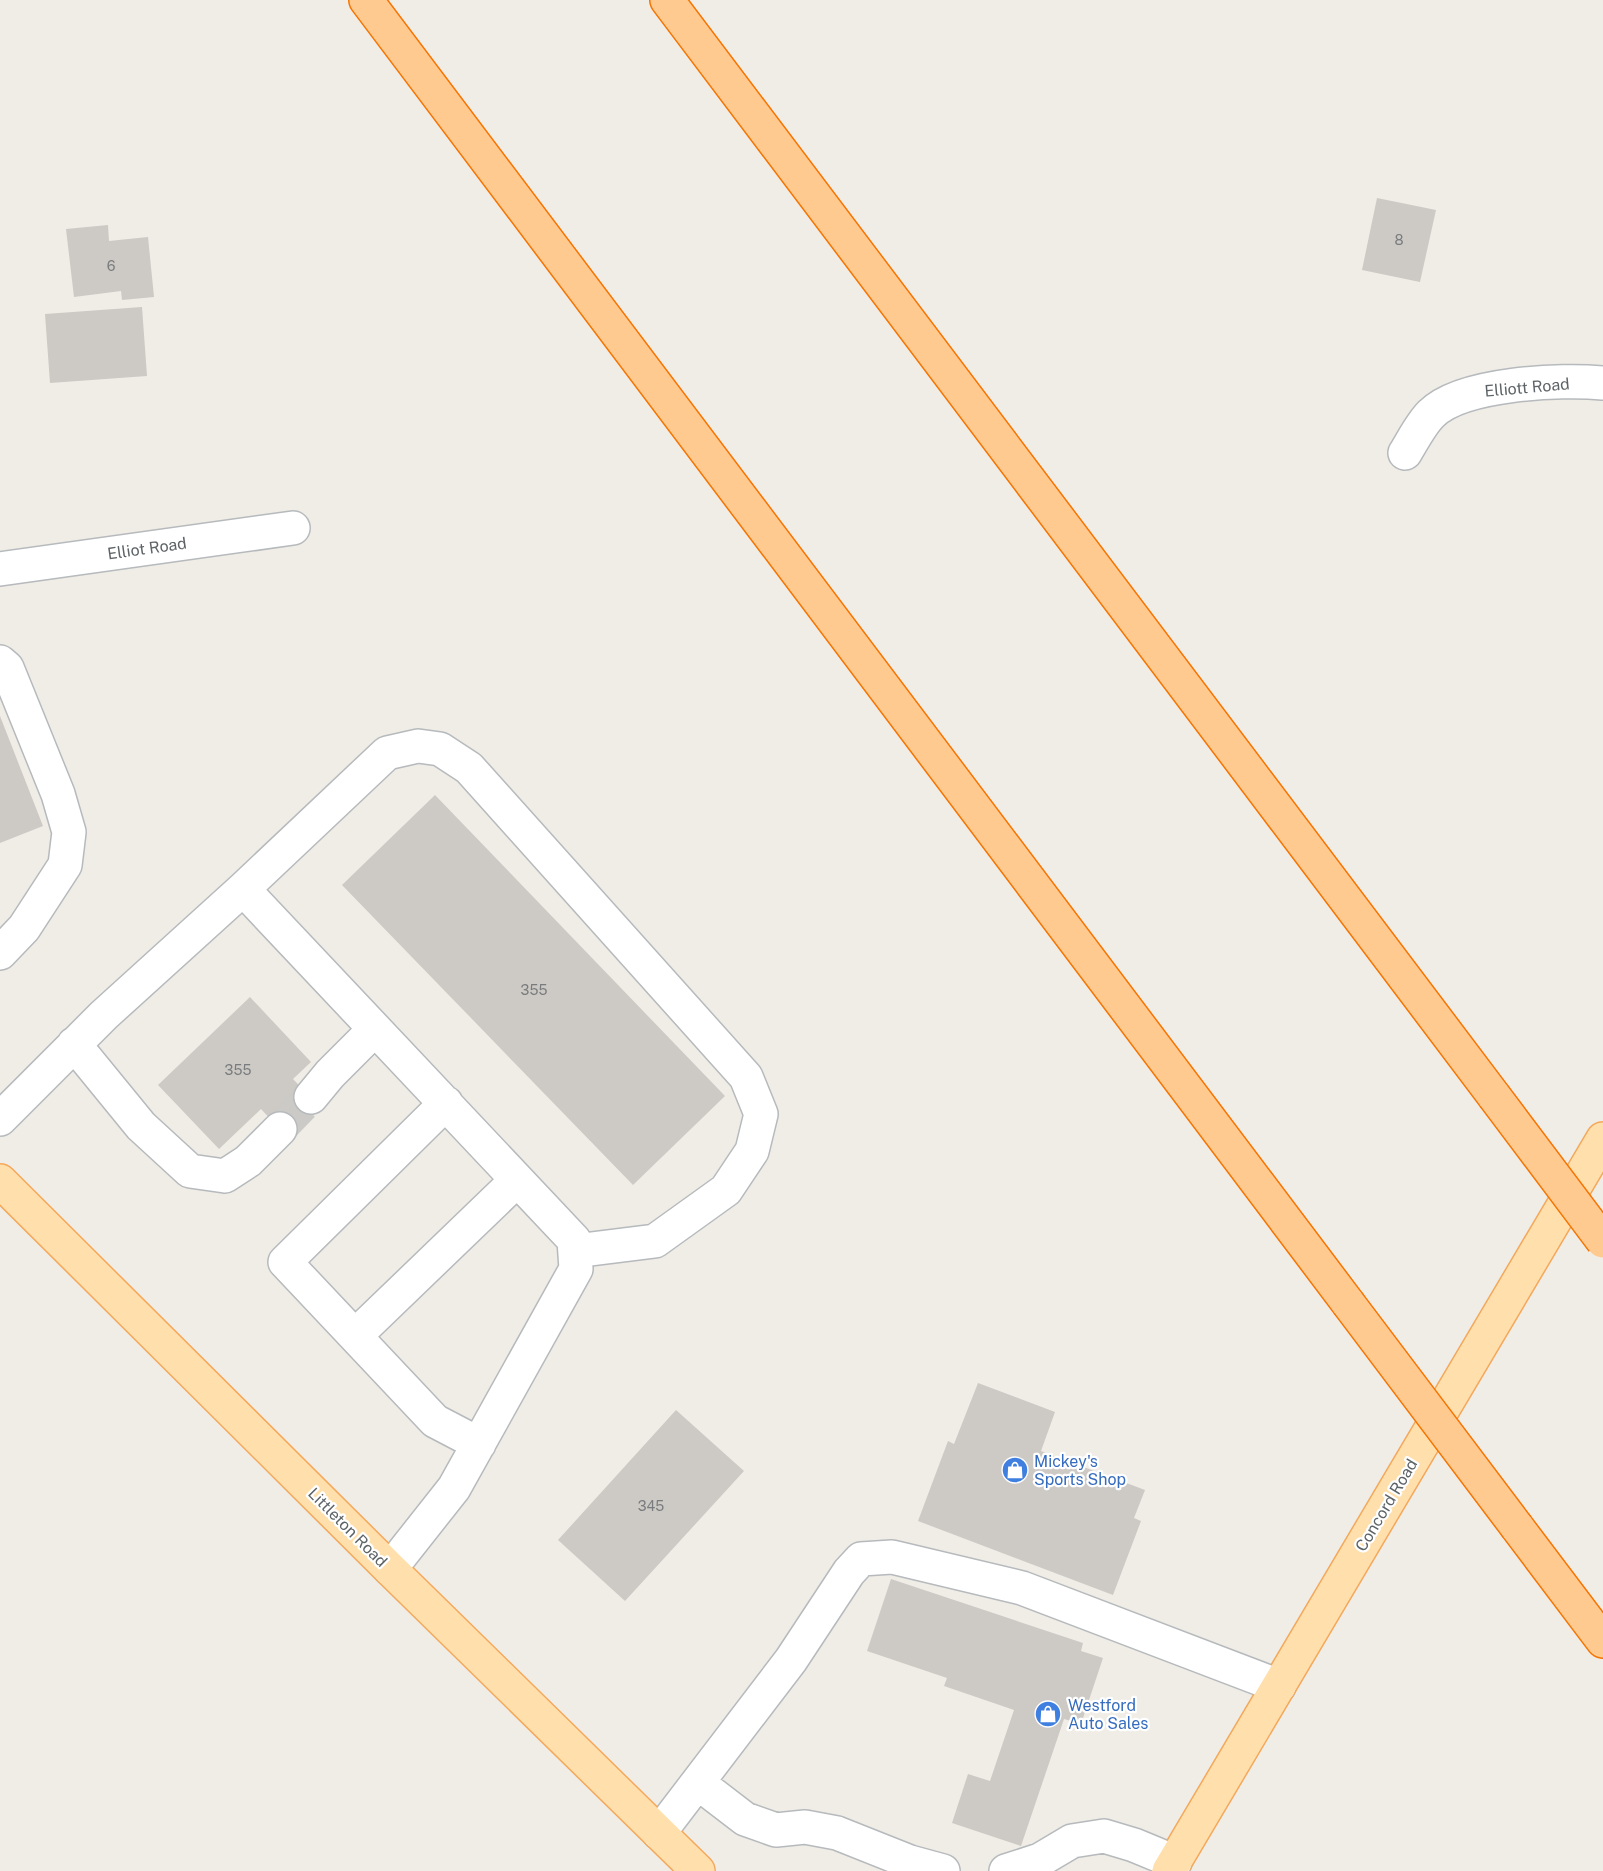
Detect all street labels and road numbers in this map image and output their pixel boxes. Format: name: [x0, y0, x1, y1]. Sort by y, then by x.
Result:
street label: Elliott Road: [1484, 374, 1570, 401]
street label: Elliot Road: [106, 534, 188, 563]
street label: Concord Road: [1351, 1456, 1421, 1555]
street label: Littleton Road: [304, 1484, 391, 1571]

